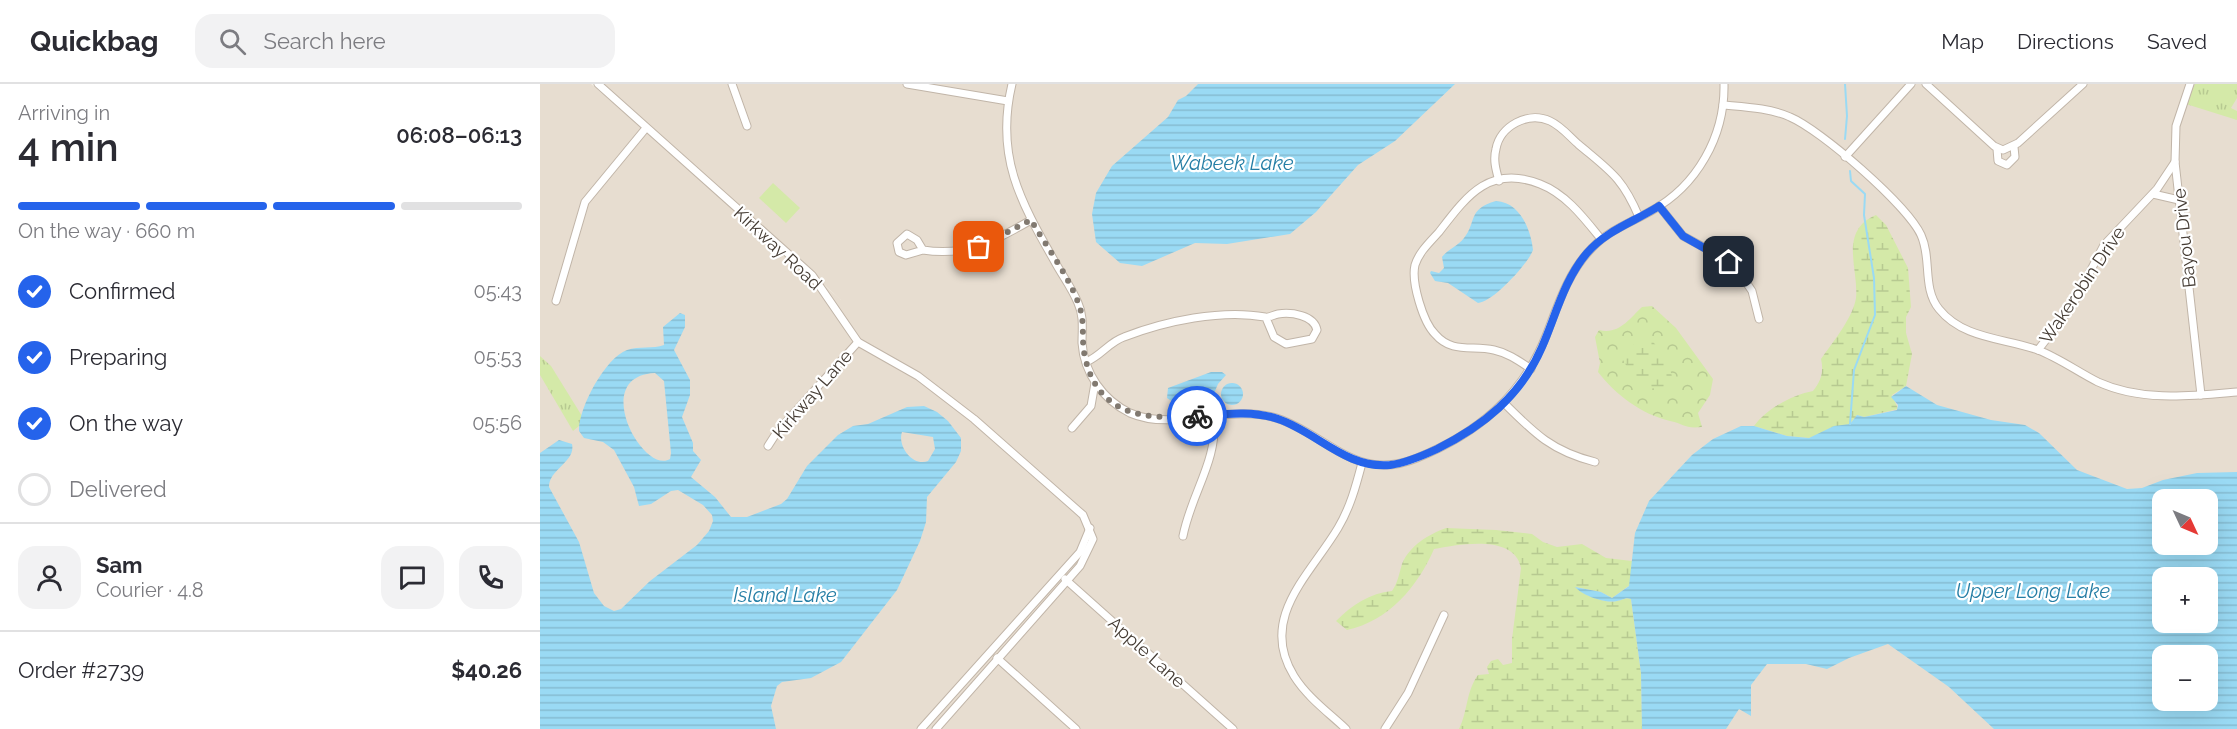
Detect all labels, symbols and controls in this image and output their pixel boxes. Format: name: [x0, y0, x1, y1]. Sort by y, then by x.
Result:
search box: [195, 14, 615, 68]
text: Quickbag: [30, 25, 159, 58]
icon: search: [216, 25, 249, 58]
text: Search here: [264, 28, 386, 54]
text: Map: [1941, 29, 1984, 54]
text: Directions: [2017, 29, 2114, 54]
text: Saved: [2147, 29, 2207, 54]
text: Arriving in: [18, 101, 110, 125]
text: 06:08–06:13: [396, 122, 522, 148]
text: 4 min: [18, 124, 119, 170]
water label: Wabeek Lake: [1170, 151, 1294, 175]
street label: Bayou Drive: [2168, 187, 2200, 289]
street label: Kirkway Road: [730, 202, 826, 294]
text: On the way · 660 m: [18, 219, 195, 243]
pin: [953, 221, 1004, 272]
street label: Wakerobin Drive: [2035, 222, 2129, 348]
icon: bag: [962, 230, 995, 263]
pin: [1703, 236, 1754, 287]
icon: home: [1712, 245, 1745, 278]
icon: check: [18, 275, 51, 308]
text: Confirmed: [69, 278, 176, 304]
text: 05:43: [474, 279, 522, 303]
icon: check: [18, 341, 51, 374]
text: Preparing: [69, 344, 167, 370]
text: 05:53: [474, 345, 522, 369]
street label: Kirkway Lane: [768, 345, 856, 443]
courier: [1167, 386, 1227, 446]
icon: bike: [1181, 400, 1214, 433]
icon: check: [18, 407, 51, 440]
text: On the way: [69, 410, 183, 436]
text: 05:56: [472, 411, 522, 435]
text: Delivered: [69, 476, 167, 502]
north arrow: [2152, 489, 2218, 555]
map controls: [2152, 489, 2218, 711]
button: person: [18, 546, 81, 609]
button: chat: [381, 546, 444, 609]
button: phone: [459, 546, 522, 609]
text: Sam: [96, 552, 143, 578]
button: +: [2152, 567, 2218, 633]
text: Courier · 4.8: [96, 578, 204, 602]
water label: Upper Long Lake: [1956, 579, 2110, 603]
water label: Island Lake: [733, 583, 837, 607]
street label: Apple Lane: [1104, 612, 1190, 692]
button: −: [2152, 645, 2218, 711]
text: Order #2739: [18, 657, 144, 683]
text: $40.26: [451, 657, 522, 683]

